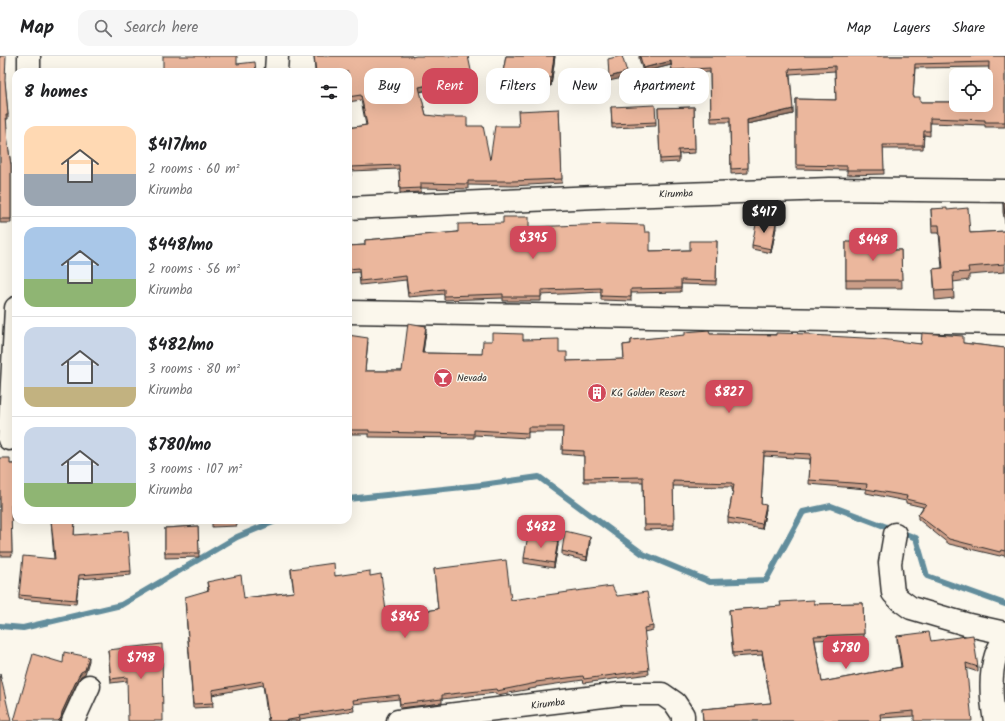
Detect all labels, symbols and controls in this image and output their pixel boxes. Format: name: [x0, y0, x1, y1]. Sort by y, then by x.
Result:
search box: [78, 10, 358, 46]
text: Map: [20, 13, 54, 43]
text: Search here: [124, 16, 198, 40]
icon: search: [92, 17, 114, 39]
text: Map: [847, 17, 871, 39]
text: Layers: [893, 17, 931, 39]
text: Share: [953, 17, 985, 39]
chip: Buy: [364, 68, 414, 104]
chip: Rent: [422, 68, 478, 104]
chip: Filters: [486, 68, 550, 104]
chip: New: [558, 68, 611, 104]
chip: Apartment: [619, 68, 709, 104]
map controls: [949, 68, 993, 112]
button: locate: [949, 68, 993, 112]
text: 8 homes: [24, 79, 88, 106]
icon: filters: [318, 81, 340, 103]
text: $417/mo: [148, 132, 207, 159]
icon: home: [56, 142, 104, 190]
text: 2 rooms · 60 m²: [148, 159, 240, 180]
text: Kirumba: [148, 180, 193, 201]
street label: Kirumba: [659, 185, 694, 203]
pin: $417: [740, 200, 788, 234]
text: $417: [752, 202, 776, 223]
pin: $395: [509, 226, 557, 260]
text: $395: [519, 228, 547, 249]
pin: $448: [849, 228, 897, 262]
text: $448: [858, 230, 888, 251]
text: $448/mo: [148, 232, 213, 259]
icon: home: [56, 243, 104, 291]
text: 2 rooms · 56 m²: [148, 259, 240, 280]
text: Kirumba: [148, 280, 193, 301]
text: $482/mo: [148, 332, 214, 359]
icon: home: [56, 343, 104, 391]
text: 3 rooms · 80 m²: [148, 359, 240, 380]
bar icon: Nevada: [432, 367, 454, 389]
place label: Nevada: [457, 370, 487, 386]
text: Kirumba: [148, 380, 193, 401]
pin: $827: [705, 380, 753, 414]
building icon: KG Golden Resort: [586, 382, 608, 404]
text: $827: [714, 382, 744, 403]
place label: KG Golden Resort: [611, 385, 685, 401]
text: $780/mo: [148, 432, 211, 459]
icon: home: [56, 443, 104, 491]
text: 3 rooms · 107 m²: [148, 459, 242, 480]
text: Kirumba: [148, 480, 193, 501]
pin: $482: [517, 515, 565, 549]
text: $482: [526, 517, 556, 538]
pin: $845: [381, 605, 429, 639]
text: $845: [390, 607, 420, 628]
pin: $780: [822, 636, 870, 670]
text: $780: [832, 638, 860, 659]
pin: $798: [117, 646, 165, 680]
text: $798: [127, 648, 155, 669]
street label: Kirumba: [530, 694, 566, 714]

